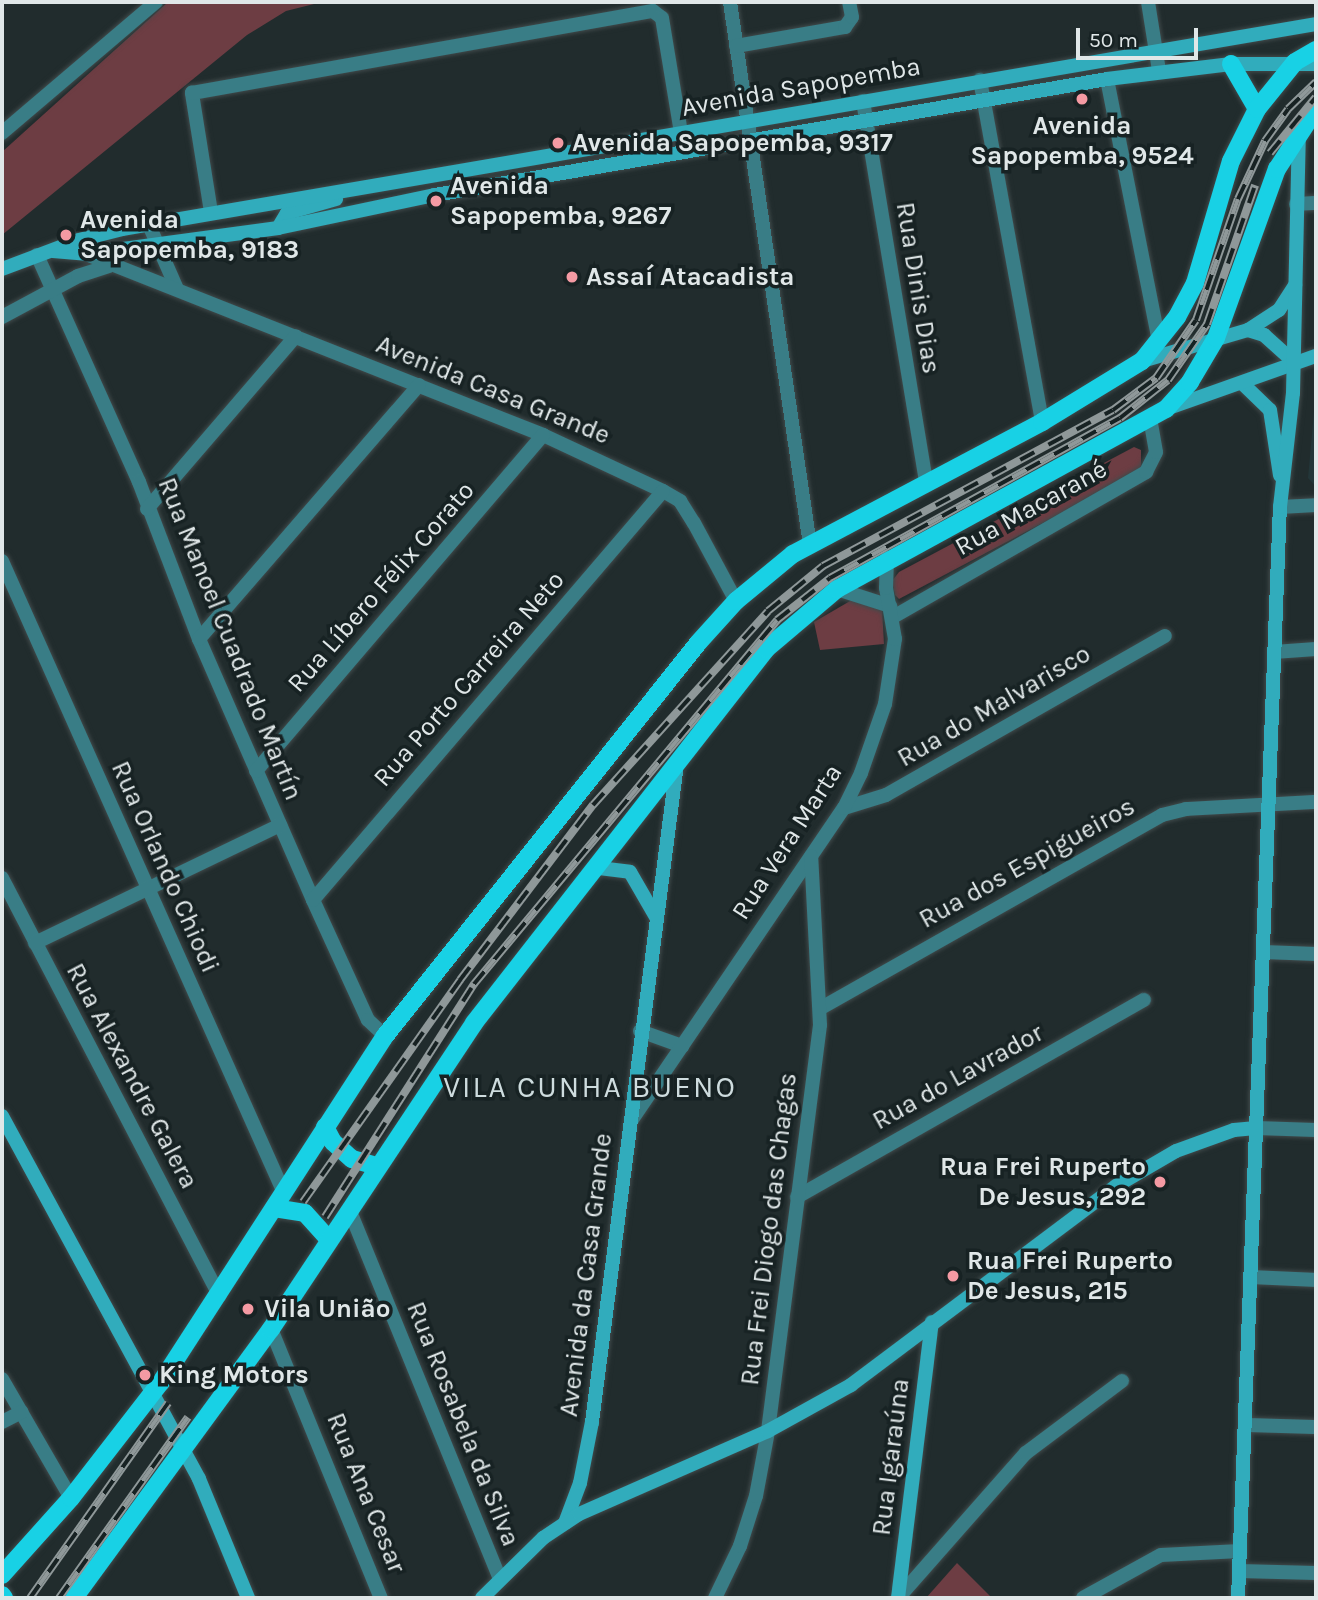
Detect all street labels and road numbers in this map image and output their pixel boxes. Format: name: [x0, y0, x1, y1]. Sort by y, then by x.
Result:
street label: Avenida Sapopemba: [679, 51, 923, 123]
street label: Rua Dinis Dias: [889, 200, 947, 376]
street label: Avenida Casa Grande: [372, 329, 614, 451]
street label: Rua Macarané: [950, 453, 1112, 563]
street label: Rua Manoel Cuadrado Martín: [151, 473, 309, 805]
street label: Rua Líbero Félix Corato: [281, 475, 481, 699]
street label: Rua Porto Carreira Neto: [367, 565, 571, 793]
street label: Rua do Malvarisco: [892, 638, 1096, 774]
street label: Rua Orlando Chiodi: [104, 756, 226, 978]
street label: Rua Vera Marta: [725, 758, 849, 926]
street label: Rua dos Espigueiros: [914, 791, 1140, 935]
street label: Rua Alexandre Galera: [59, 958, 205, 1194]
street label: Rua do Lavrador: [867, 1017, 1049, 1137]
street label: Rua Frei Diogo das Chagas: [734, 1071, 804, 1387]
street label: Avenida da Casa Grande: [553, 1132, 619, 1418]
street label: Rua Rosabela da Silva: [400, 1297, 526, 1551]
street label: Rua Igaraúna: [866, 1377, 916, 1537]
street label: Rua Ana Cesar: [320, 1408, 412, 1578]

